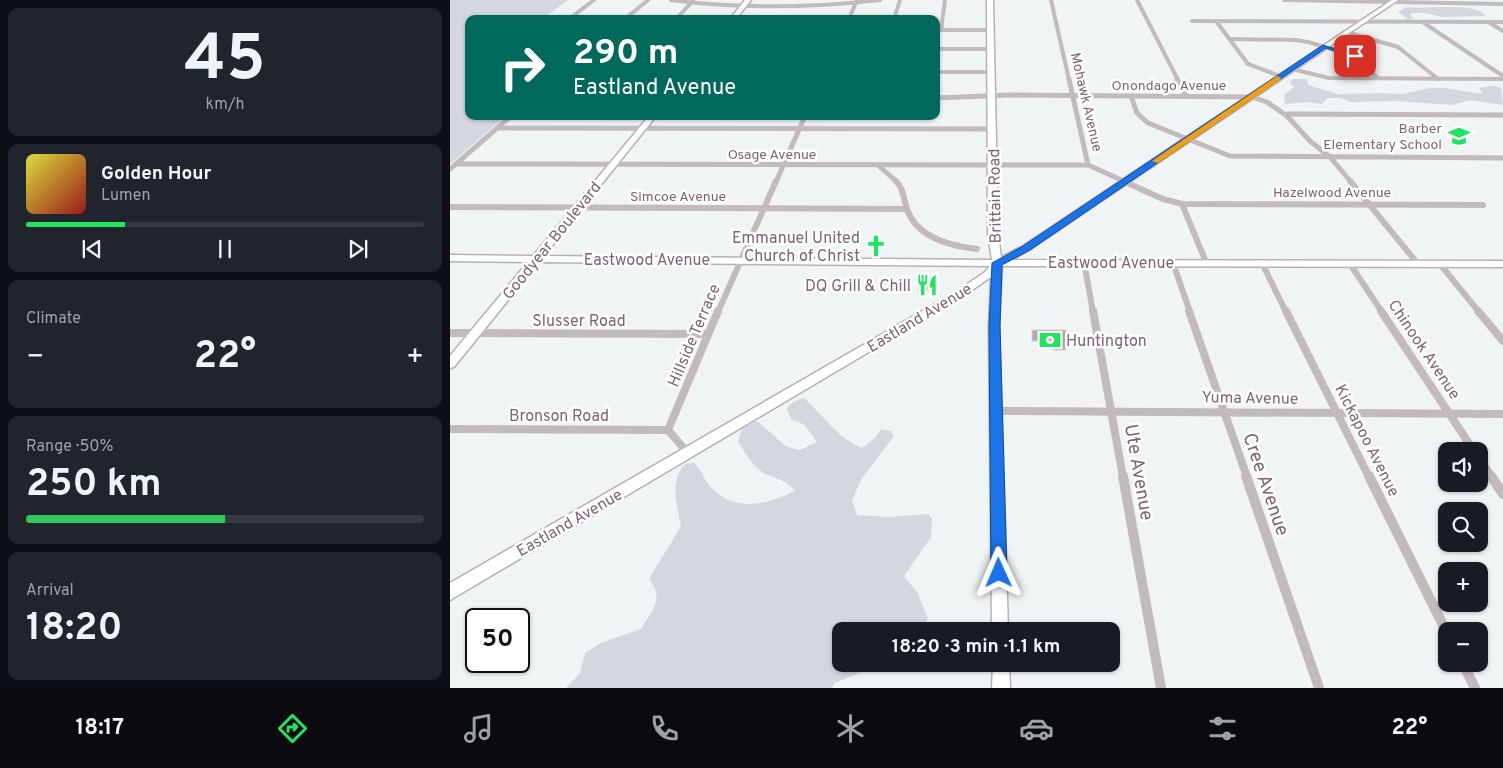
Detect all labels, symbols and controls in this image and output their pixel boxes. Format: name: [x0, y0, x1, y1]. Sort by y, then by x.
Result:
text: 45: [184, 21, 266, 103]
text: 290 m: [573, 32, 678, 76]
icon: right: [490, 35, 555, 100]
pin: [1334, 35, 1376, 77]
icon: arrive: [1341, 42, 1369, 70]
street label: Mohawk Avenue: [1066, 51, 1105, 154]
text: Eastland Avenue: [573, 75, 736, 102]
street label: Onondago Avenue: [1112, 78, 1226, 95]
text: km/h: [206, 95, 244, 115]
place label: Barber Elementary School: [1323, 121, 1443, 154]
school or university icon: Barber Elementary School: [1446, 123, 1472, 149]
street label: Osage Avenue: [728, 147, 816, 164]
street label: Brittain Road: [985, 148, 1007, 243]
text: Golden Hour: [101, 162, 212, 186]
street label: Goodyear Boulevard: [499, 178, 606, 304]
street label: Hazelwood Avenue: [1273, 185, 1391, 202]
text: Lumen: [101, 186, 151, 206]
street label: Simcoe Avenue: [630, 189, 726, 206]
place label: Emmanuel United Church of Christ: [732, 229, 860, 267]
church icon: Emmanuel United Church of Christ: [863, 233, 889, 259]
icon: previous: [78, 235, 106, 263]
icon: pause: [211, 235, 239, 263]
icon: next: [344, 235, 372, 263]
street label: Eastwood Avenue: [584, 251, 710, 271]
street label: Eastwood Avenue: [1048, 254, 1174, 274]
restaurant icon: DQ Grill & Chill: [914, 272, 940, 298]
place label: DQ Grill & Chill: [805, 277, 911, 297]
street label: Eastland Avenue: [864, 280, 976, 358]
street label: Hillside Terrace: [664, 281, 726, 390]
street label: Chinook Avenue: [1383, 296, 1464, 404]
text: Climate: [26, 309, 81, 329]
street label: Slusser Road: [532, 312, 626, 332]
bank icon: Huntington: [1037, 327, 1063, 353]
place label: Huntington: [1066, 332, 1147, 352]
text: 22°: [194, 333, 256, 382]
text: −: [26, 340, 44, 376]
text: +: [406, 340, 424, 376]
street label: Kickapoo Avenue: [1329, 381, 1403, 500]
street label: Yuma Avenue: [1201, 388, 1299, 410]
street label: Bronson Road: [509, 407, 609, 427]
street label: Ute Avenue: [1118, 422, 1158, 522]
street label: Cree Avenue: [1236, 430, 1294, 539]
text: Range · 50%: [26, 437, 114, 457]
map controls: [1438, 442, 1488, 672]
button: sound: [1438, 442, 1488, 492]
text: 250 km: [26, 461, 161, 510]
street label: Eastland Avenue: [514, 485, 626, 562]
button: search: [1438, 502, 1488, 552]
position arrow: [972, 546, 1024, 598]
button: +: [1438, 562, 1488, 612]
text: Arrival: [26, 581, 74, 601]
text: 18:20: [26, 605, 123, 654]
speed limit sign: 50: [465, 608, 530, 673]
button: −: [1438, 622, 1488, 672]
text: 18:20 · 3 min · 1.1 km: [892, 635, 1060, 659]
icon: directions: [275, 711, 310, 746]
icon: music: [461, 711, 496, 746]
icon: phone: [647, 711, 682, 746]
icon: climate: [833, 711, 868, 746]
icon: car: [1019, 711, 1054, 746]
icon: filters: [1205, 711, 1240, 746]
text: 18:17: [76, 715, 124, 742]
text: 22°: [1391, 715, 1427, 742]

